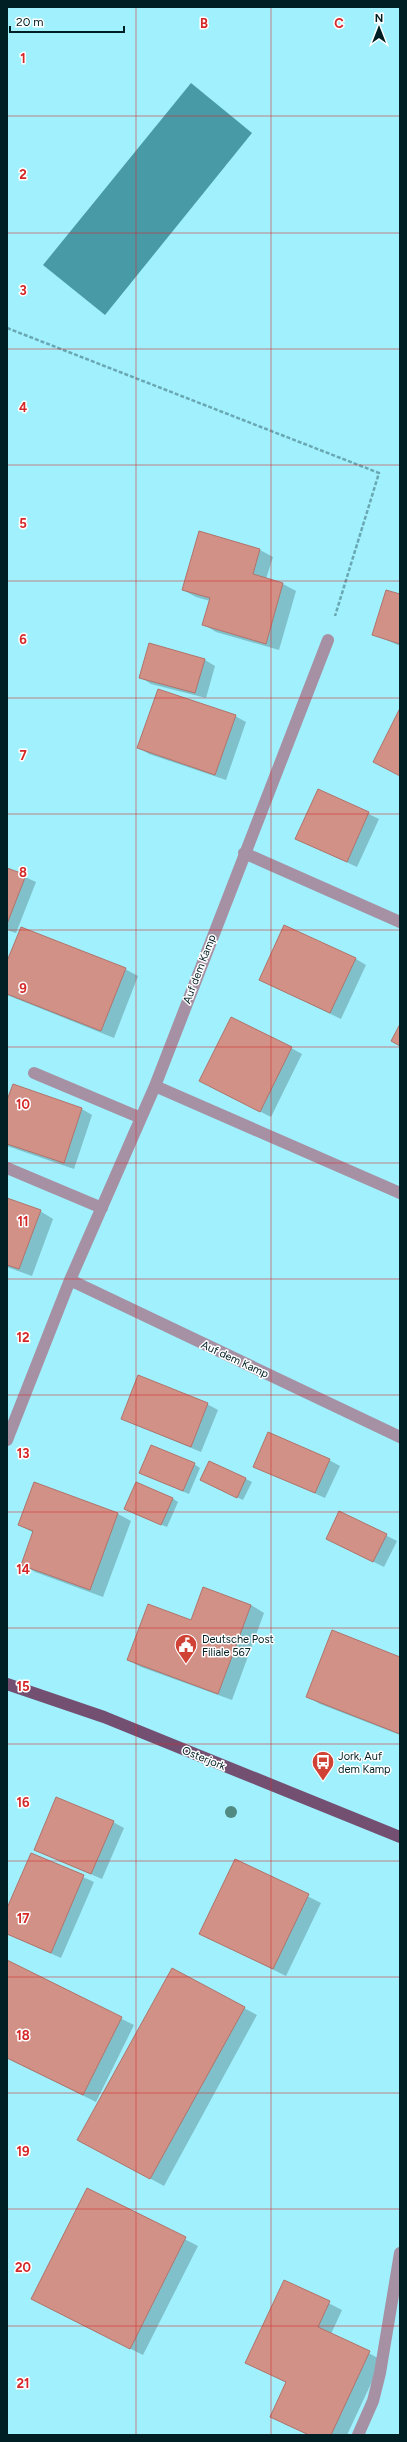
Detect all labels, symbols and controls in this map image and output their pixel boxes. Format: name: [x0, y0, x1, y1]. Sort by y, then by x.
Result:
scale bar: [10, 8, 124, 34]
north arrow: [359, 8, 399, 48]
text: N: [375, 12, 383, 25]
text: 20 m: [16, 15, 44, 29]
text: B: [200, 16, 208, 31]
text: C: [334, 16, 344, 31]
text: 1: [20, 51, 26, 66]
text: 2: [19, 167, 27, 182]
text: 3: [19, 283, 27, 298]
text: 4: [19, 400, 27, 415]
text: 5: [19, 516, 27, 531]
text: 6: [19, 632, 27, 647]
text: 7: [19, 748, 27, 763]
text: 8: [19, 865, 27, 880]
street label: Auf dem Kamp: [180, 932, 219, 1006]
text: 9: [19, 981, 27, 996]
text: 10: [16, 1097, 30, 1112]
text: 11: [18, 1214, 28, 1229]
text: 12: [16, 1330, 30, 1345]
street label: Auf dem Kamp: [199, 1338, 271, 1381]
text: 13: [17, 1446, 29, 1461]
text: 14: [16, 1562, 30, 1577]
public building icon: Deutsche Post Filiale 567: [173, 1632, 199, 1665]
place label: Deutsche Post Filiale 567: [202, 1633, 274, 1659]
text: 15: [16, 1679, 30, 1694]
street label: Osterjork: [180, 1744, 228, 1773]
bus stop icon: Jork, Auf dem Kamp: [310, 1749, 336, 1782]
place label: Jork, Auf dem Kamp: [338, 1750, 391, 1776]
text: 16: [16, 1795, 30, 1810]
text: 17: [17, 1911, 29, 1926]
text: 18: [16, 2028, 30, 2043]
text: 19: [16, 2144, 30, 2159]
text: 20: [15, 2260, 31, 2275]
text: 21: [16, 2376, 30, 2391]

